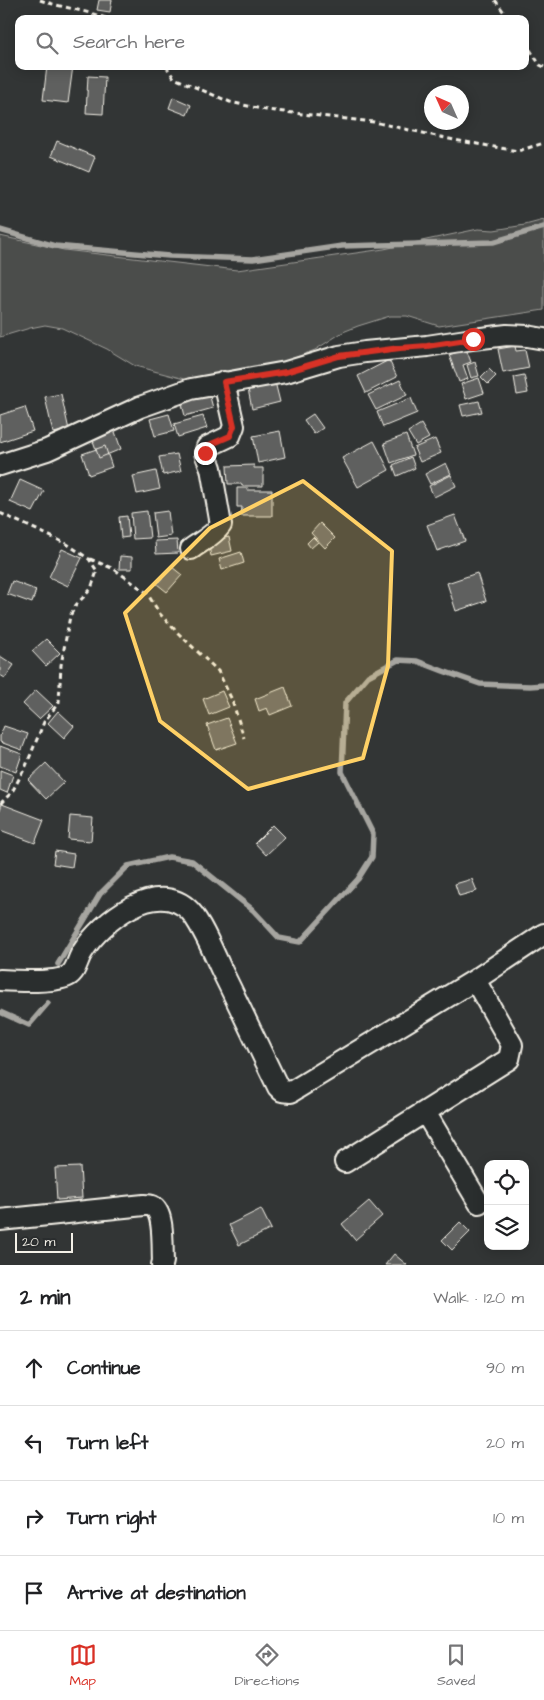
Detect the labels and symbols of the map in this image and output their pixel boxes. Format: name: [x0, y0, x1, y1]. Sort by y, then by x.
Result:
north arrow: [424, 85, 469, 130]
route start: [462, 328, 485, 351]
route end: [194, 442, 217, 465]
scale bar: [15, 1230, 72, 1253]

